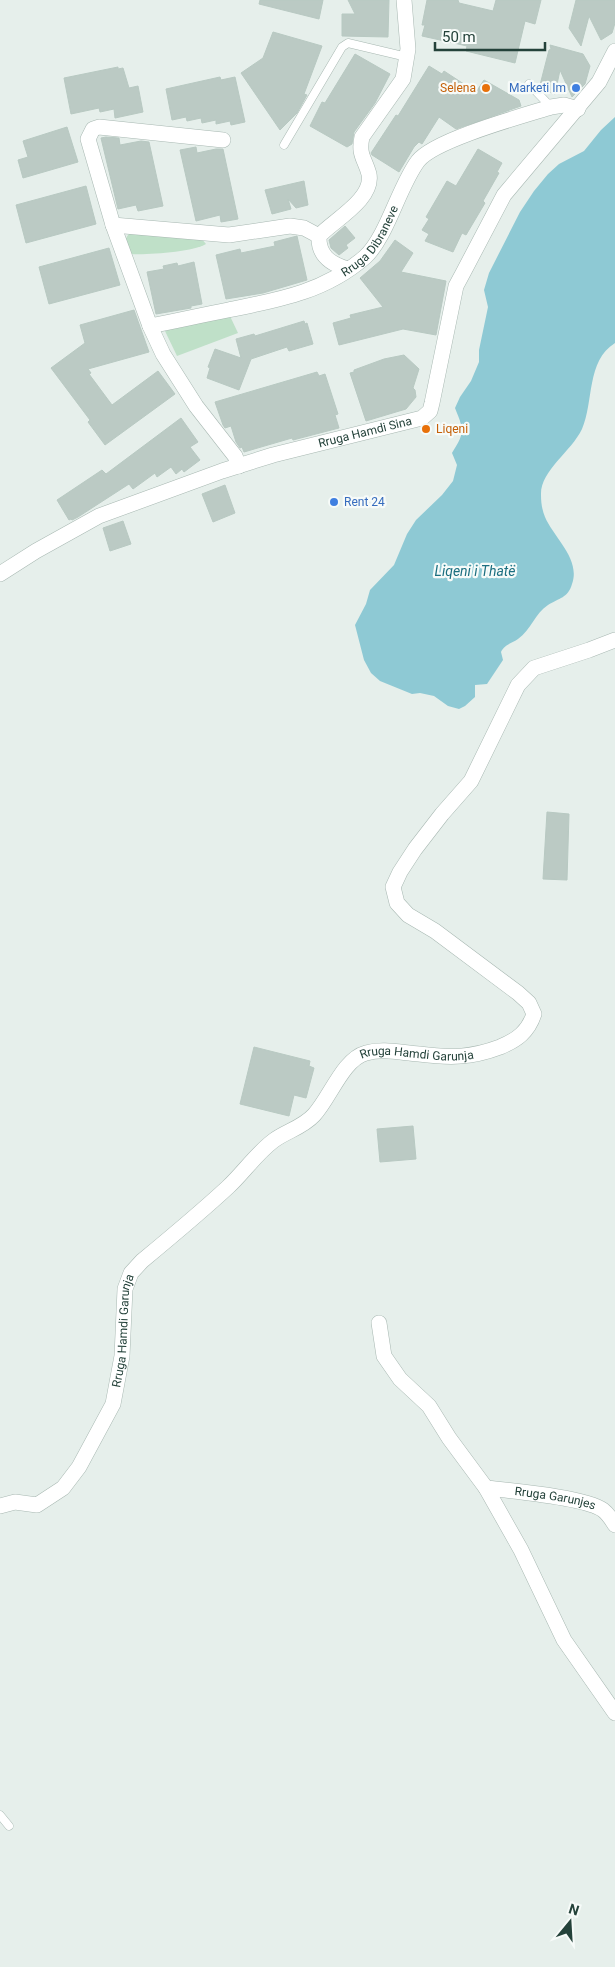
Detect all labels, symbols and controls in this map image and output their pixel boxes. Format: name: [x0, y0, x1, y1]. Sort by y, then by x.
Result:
scale bar: [435, 20, 545, 52]
text: 50 m: [442, 28, 476, 46]
place label: Selena: [440, 81, 476, 95]
place label: Marketi Im: [509, 81, 566, 95]
marker: Selena: [480, 82, 492, 94]
marker: Marketi Im: [570, 82, 582, 94]
street label: Rruga Dibraneve: [339, 203, 401, 280]
street label: Rruga Hamdi Sina: [317, 414, 413, 451]
place label: Liqeni: [436, 422, 468, 436]
marker: Liqeni: [420, 423, 432, 435]
place label: Rent 24: [344, 495, 385, 509]
marker: Rent 24: [328, 496, 340, 508]
water label: Liqeni i Thatë: [435, 563, 515, 579]
street label: Rruga Hamdi Garunja: [358, 1044, 475, 1063]
street label: Rruga Hamdi Garunja: [109, 1272, 137, 1388]
street label: Rruga Garunjes: [514, 1484, 598, 1513]
north arrow: [545, 1897, 595, 1947]
text: N: [567, 1900, 581, 1919]

